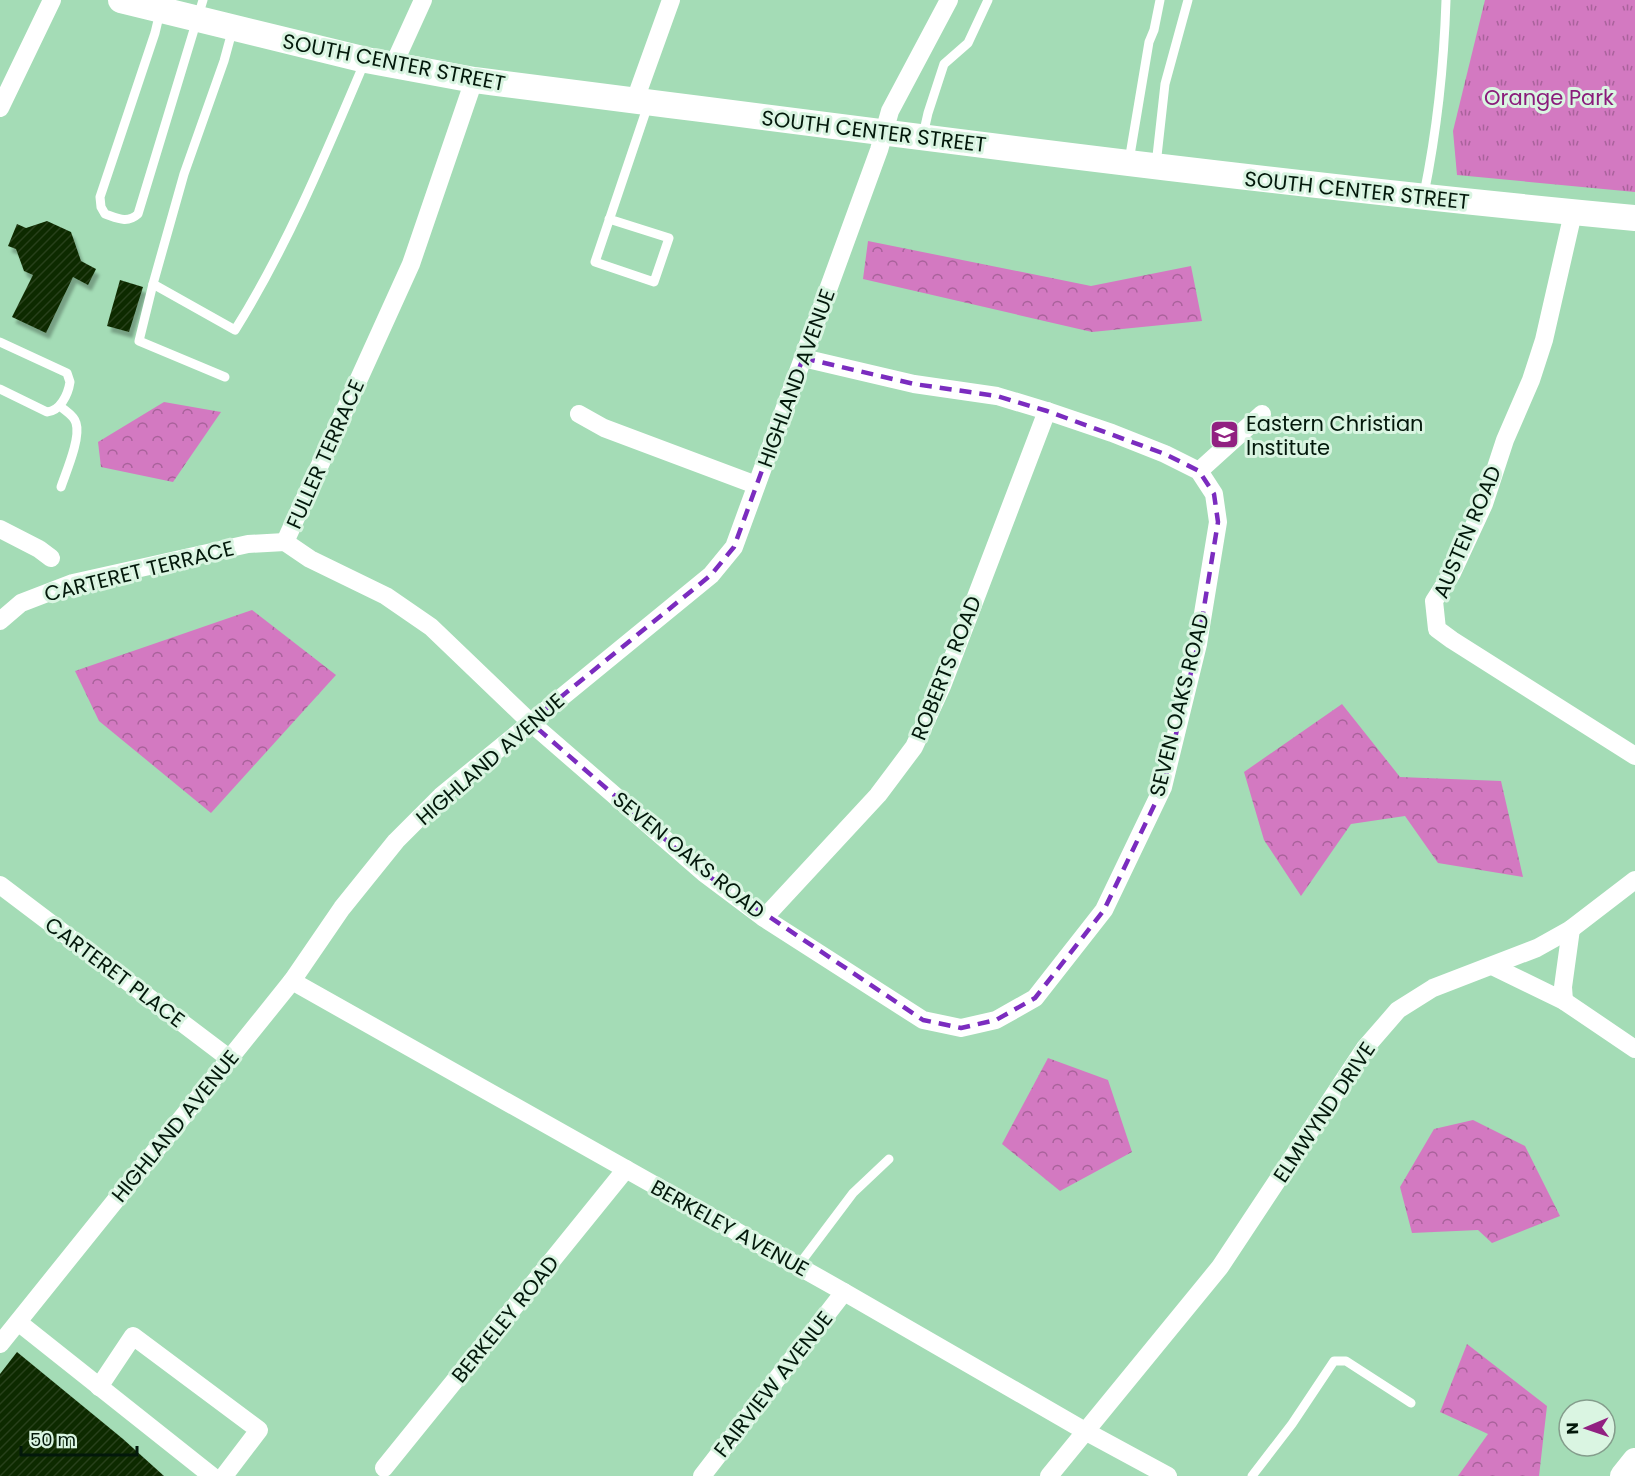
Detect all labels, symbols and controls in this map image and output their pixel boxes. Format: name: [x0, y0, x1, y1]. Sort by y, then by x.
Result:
street label: SOUTH CENTER STREET: [280, 26, 508, 98]
park label: Orange Park: [1484, 83, 1614, 112]
street label: SOUTH CENTER STREET: [760, 103, 988, 159]
street label: SOUTH CENTER STREET: [1243, 164, 1471, 216]
street label: HIGHLAND AVENUE: [750, 285, 842, 471]
street label: FULLER TERRACE: [279, 375, 371, 533]
place label: Eastern Christian Institute: [1246, 409, 1424, 462]
school or university icon: Eastern Christian Institute: [1209, 419, 1241, 451]
street label: AUSTEN ROAD: [1426, 461, 1508, 603]
street label: CARTERET TERRACE: [41, 533, 237, 609]
street label: ROBERTS ROAD: [904, 592, 988, 744]
street label: SEVEN OAKS ROAD: [1142, 610, 1216, 800]
street label: HIGHLAND AVENUE: [410, 686, 570, 832]
street label: SEVEN OAKS ROAD: [607, 785, 771, 925]
street label: CARTERET PLACE: [39, 910, 191, 1034]
street label: ELMWYND DRIVE: [1266, 1036, 1382, 1188]
street label: HIGHLAND AVENUE: [105, 1044, 245, 1208]
street label: BERKELEY AVENUE: [646, 1173, 814, 1283]
street label: BERKELEY ROAD: [445, 1249, 565, 1389]
street label: FAIRVIEW AVENUE: [707, 1305, 839, 1463]
north arrow: [1557, 1398, 1617, 1458]
scale bar: [21, 1419, 136, 1457]
text: N: [1561, 1422, 1584, 1435]
text: 50 m: [30, 1427, 76, 1452]

